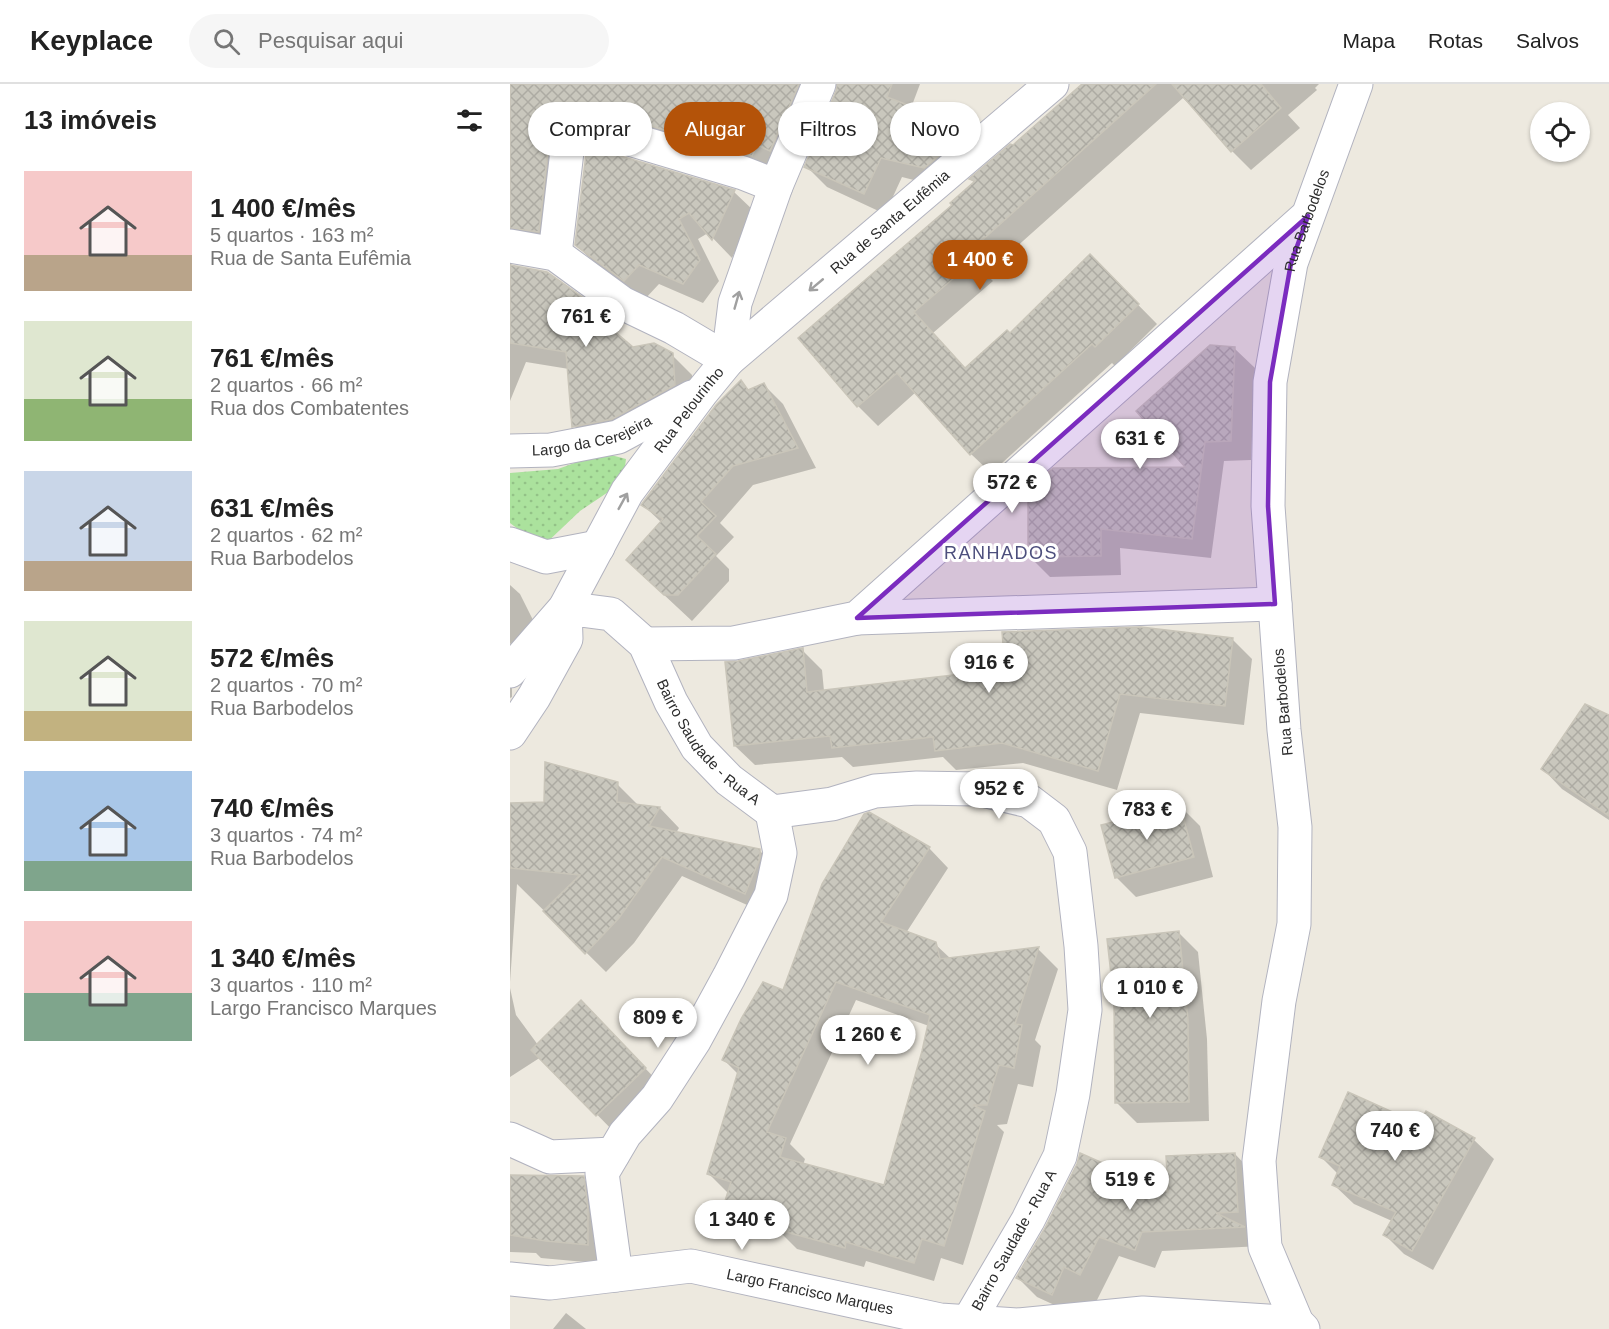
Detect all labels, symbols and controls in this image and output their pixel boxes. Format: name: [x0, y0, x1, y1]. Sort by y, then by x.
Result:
search box: [189, 14, 609, 68]
text: Keyplace: [30, 25, 153, 56]
icon: search: [210, 25, 243, 58]
text: Pesquisar aqui: [258, 28, 404, 53]
text: Mapa: [1343, 29, 1395, 52]
text: Rotas: [1428, 29, 1483, 52]
text: Salvos: [1516, 29, 1579, 52]
chip: Comprar: [528, 102, 652, 156]
chip: Alugar: [664, 102, 766, 156]
chip: Filtros: [778, 102, 878, 156]
chip: Novo: [890, 102, 981, 156]
map controls: [1530, 102, 1590, 162]
button: locate: [1530, 102, 1590, 162]
icon: filters: [453, 104, 486, 137]
text: 13 imóveis: [24, 105, 157, 135]
street label: Rua de Santa Eufêmia: [827, 166, 953, 277]
street label: Rua Barbodelos: [1281, 167, 1332, 273]
text: 1 400 €/mês: [210, 193, 356, 223]
icon: home: [72, 195, 144, 267]
text: 5 quartos · 163 m²: [210, 224, 373, 246]
pin: 1 400 €: [925, 240, 1035, 291]
text: Rua de Santa Eufêmia: [210, 247, 411, 269]
text: 1 400 €: [947, 248, 1013, 270]
one-way arrow: [808, 279, 824, 292]
one-way arrow: [731, 291, 743, 310]
pin: 761 €: [544, 297, 628, 348]
text: 761 €: [561, 305, 611, 327]
text: 761 €/mês: [210, 343, 334, 373]
icon: home: [72, 345, 144, 417]
street label: Rua Pelourinho: [650, 363, 727, 456]
text: 2 quartos · 66 m²: [210, 374, 362, 396]
text: Rua dos Combatentes: [210, 397, 409, 419]
street label: Largo da Cerejeira: [532, 411, 655, 458]
pin: 631 €: [1098, 419, 1182, 470]
text: 631 €: [1115, 427, 1165, 449]
pin: 572 €: [970, 463, 1054, 514]
text: 572 €: [987, 471, 1037, 493]
text: 631 €/mês: [210, 493, 334, 523]
one-way arrow: [617, 493, 629, 510]
icon: home: [72, 495, 144, 567]
text: 2 quartos · 62 m²: [210, 524, 362, 546]
district label: RANHADOS: [944, 543, 1058, 563]
text: Rua Barbodelos: [210, 547, 353, 569]
text: 572 €/mês: [210, 643, 334, 673]
pin: 916 €: [947, 643, 1031, 694]
icon: home: [72, 645, 144, 717]
street label: Rua Barbodelos: [1269, 648, 1296, 756]
text: 916 €: [964, 651, 1014, 673]
text: 2 quartos · 70 m²: [210, 674, 362, 696]
street label: Bairro Saudade - Rua A: [654, 676, 764, 808]
text: Rua Barbodelos: [210, 697, 353, 719]
pin: 952 €: [957, 769, 1041, 820]
text: 952 €: [974, 777, 1024, 799]
pin: 783 €: [1105, 790, 1189, 841]
text: 740 €/mês: [210, 793, 334, 823]
icon: home: [72, 795, 144, 867]
text: 783 €: [1122, 798, 1172, 820]
text: 3 quartos · 74 m²: [210, 824, 362, 846]
text: Rua Barbodelos: [210, 847, 353, 869]
text: 1 340 €/mês: [210, 943, 356, 973]
icon: home: [72, 945, 144, 1017]
pin: 1 010 €: [1095, 968, 1205, 1019]
text: 3 quartos · 110 m²: [210, 974, 372, 996]
text: 1 010 €: [1117, 976, 1183, 998]
text: Largo Francisco Marques: [210, 997, 437, 1019]
pin: 809 €: [616, 998, 700, 1049]
text: 809 €: [633, 1006, 683, 1028]
pin: 1 260 €: [813, 1015, 923, 1066]
text: 1 260 €: [835, 1023, 901, 1045]
pin: 740 €: [1353, 1111, 1437, 1162]
text: 740 €: [1370, 1119, 1420, 1141]
pin: 519 €: [1088, 1160, 1172, 1211]
street label: Bairro Saudade - Rua A: [968, 1166, 1059, 1313]
text: 519 €: [1105, 1168, 1155, 1190]
pin: 1 340 €: [687, 1200, 797, 1251]
text: 1 340 €: [709, 1208, 775, 1230]
street label: Largo Francisco Marques: [725, 1265, 895, 1318]

